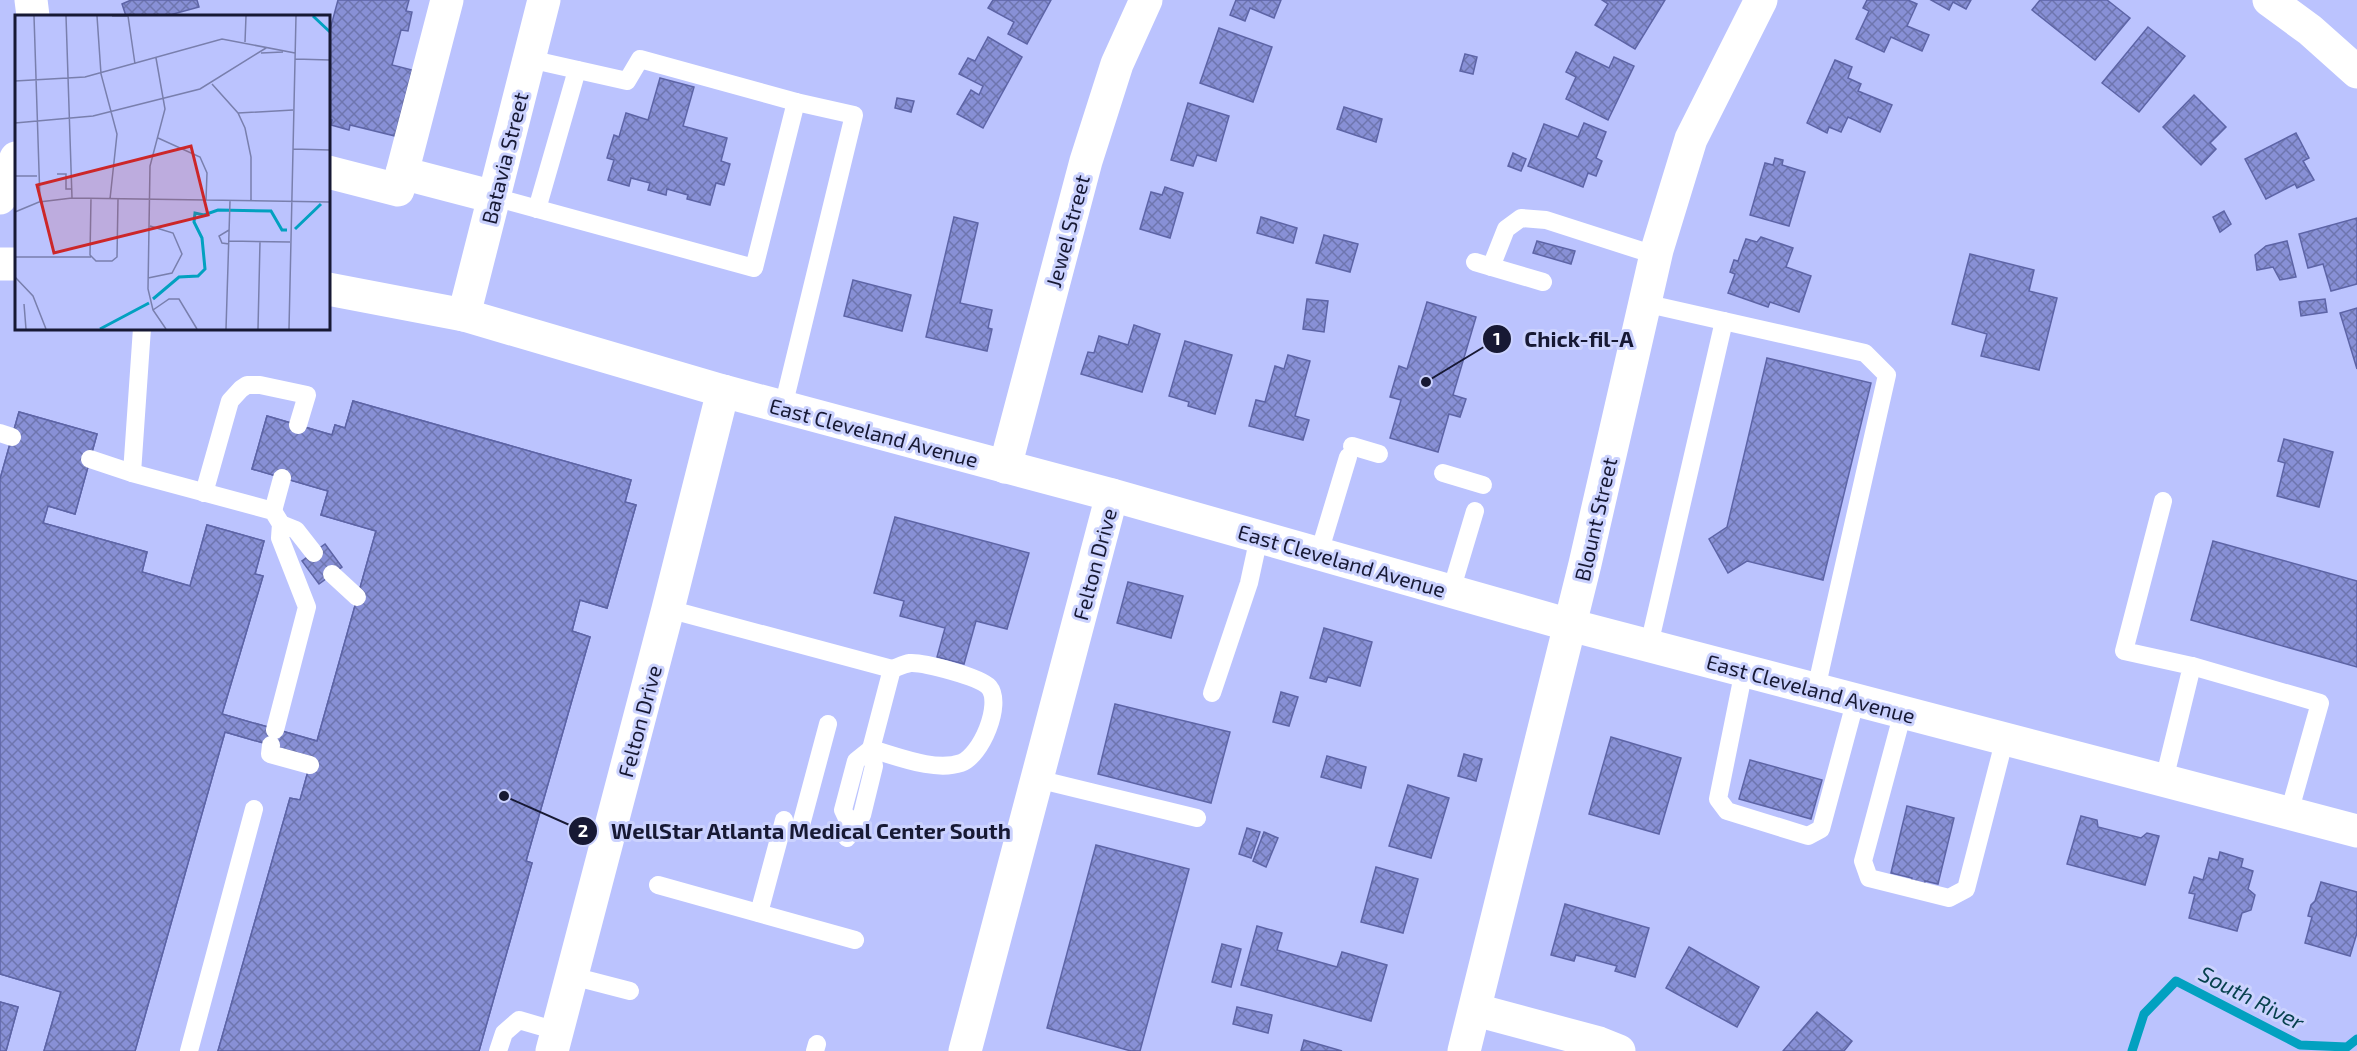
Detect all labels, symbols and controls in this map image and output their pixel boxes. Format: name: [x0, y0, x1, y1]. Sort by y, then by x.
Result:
inset map: [15, 15, 330, 330]
street label: Batavia Street: [476, 89, 532, 227]
street label: Jewel Street: [1040, 172, 1094, 290]
callout: Chick-fil-A: [1482, 319, 1646, 359]
text: Chick-fil-A: [1524, 325, 1634, 351]
text: 1: [1493, 327, 1501, 349]
street label: East Cleveland Avenue: [767, 392, 981, 472]
street label: Blount Street: [1569, 455, 1621, 583]
street label: Felton Drive: [1067, 505, 1121, 623]
street label: East Cleveland Avenue: [1235, 518, 1449, 602]
street label: East Cleveland Avenue: [1704, 648, 1918, 728]
street label: Felton Drive: [612, 662, 666, 780]
callout: WellStar Atlanta Medical Center South: [568, 811, 1024, 851]
text: WellStar Atlanta Medical Center South: [611, 817, 1011, 843]
text: 2: [578, 819, 588, 841]
water label: South River: [2195, 959, 2310, 1035]

